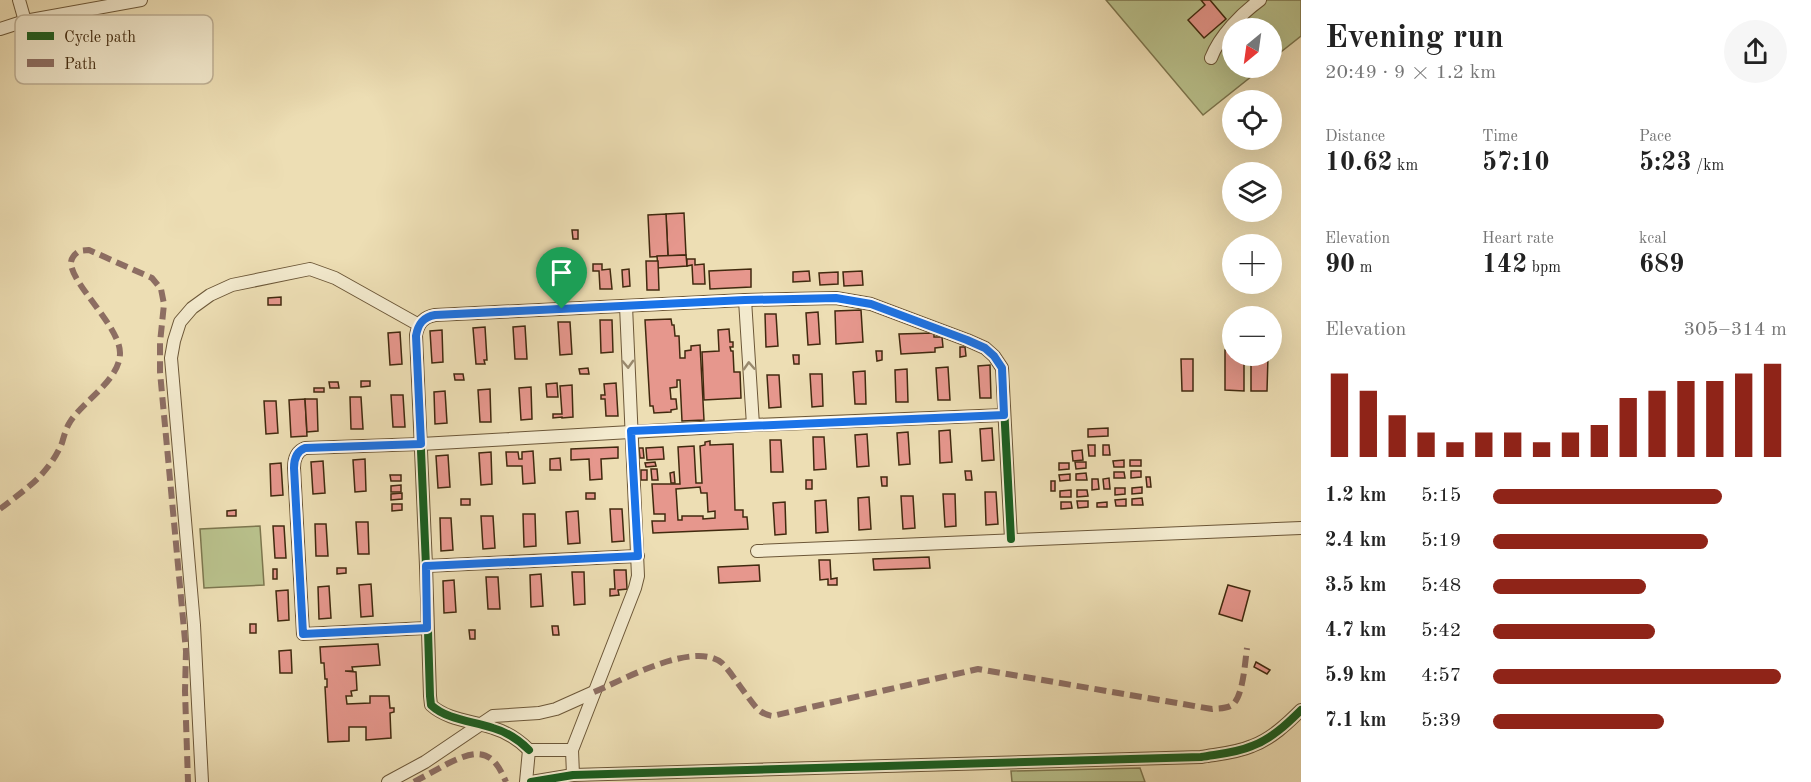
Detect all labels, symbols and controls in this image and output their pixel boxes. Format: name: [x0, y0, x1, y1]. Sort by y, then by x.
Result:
legend: [15, 15, 213, 84]
north arrow: [1222, 18, 1282, 78]
map controls: [1222, 18, 1282, 366]
button: share: [1724, 20, 1787, 83]
text: Evening run: [1325, 22, 1504, 55]
text: Cycle path: [64, 30, 136, 46]
text: Path: [64, 57, 97, 73]
text: 20:49 · 9 × 1.2 km: [1325, 63, 1496, 83]
button: locate: [1222, 90, 1282, 150]
text: Distance: [1325, 129, 1385, 145]
text: Time: [1482, 129, 1518, 145]
text: Pace: [1639, 129, 1671, 145]
text: 10.62: [1325, 150, 1393, 176]
text: 57:10: [1482, 150, 1550, 176]
text: 5:23: [1639, 150, 1692, 176]
text: km: [1393, 158, 1418, 174]
text: /km: [1692, 158, 1724, 174]
button: layers: [1222, 162, 1282, 222]
text: Elevation: [1325, 231, 1390, 247]
text: Heart rate: [1482, 231, 1554, 247]
text: kcal: [1639, 231, 1667, 247]
button: +: [1222, 234, 1282, 294]
pin: [536, 247, 587, 309]
text: 90: [1325, 252, 1355, 278]
text: 142: [1482, 252, 1527, 278]
text: 689: [1639, 252, 1684, 278]
icon: arrive: [545, 256, 578, 289]
text: m: [1355, 260, 1372, 276]
text: bpm: [1527, 260, 1561, 276]
button: −: [1222, 306, 1282, 366]
text: Elevation: [1325, 320, 1406, 340]
text: 305–314 m: [1684, 320, 1787, 340]
one-way arrow: [622, 360, 635, 369]
one-way arrow: [743, 362, 756, 371]
text: 1.2 km: [1325, 486, 1387, 506]
text: 5:15: [1421, 486, 1461, 506]
text: 2.4 km: [1325, 531, 1387, 551]
text: 5:19: [1421, 531, 1461, 551]
text: 3.5 km: [1325, 576, 1387, 596]
text: 5:48: [1421, 576, 1461, 596]
text: 4.7 km: [1325, 621, 1387, 641]
text: 5:42: [1421, 621, 1461, 641]
text: 5.9 km: [1325, 666, 1387, 686]
text: 4:57: [1421, 666, 1461, 686]
text: 7.1 km: [1325, 711, 1387, 731]
text: 5:39: [1421, 711, 1461, 731]

